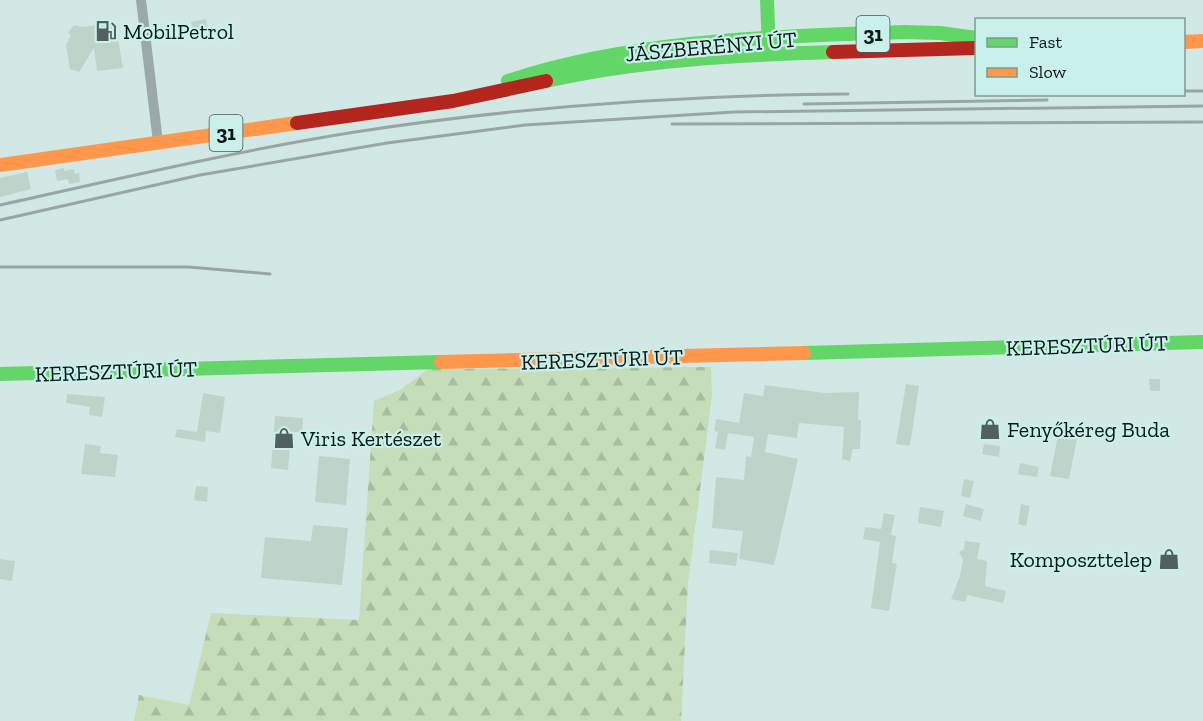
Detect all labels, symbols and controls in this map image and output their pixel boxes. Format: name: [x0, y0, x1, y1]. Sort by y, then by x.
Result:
road number: 31: [856, 16, 890, 52]
place label: MobilPetrol: [123, 18, 234, 45]
legend: [975, 18, 1185, 96]
fuel station icon: MobilPetrol: [94, 19, 118, 43]
street label: JÁSZBERÉNYI ÚT: [624, 26, 798, 67]
text: Fast: [1029, 31, 1062, 53]
text: Slow: [1029, 61, 1066, 83]
road number: 31: [210, 115, 242, 151]
street label: KERESZTÚRI ÚT: [1005, 329, 1169, 362]
street label: KERESZTÚRI ÚT: [520, 343, 684, 376]
street label: KERESZTÚRI ÚT: [34, 355, 198, 388]
place label: Fenyőkéreg Buda: [1007, 416, 1170, 443]
shop icon: Fenyőkéreg Buda: [978, 417, 1002, 441]
place label: Viris Kertészet: [300, 425, 442, 452]
shop icon: Viris Kertészet: [272, 426, 296, 450]
place label: Komposzttelep: [1010, 546, 1152, 573]
shop icon: Komposzttelep: [1157, 547, 1181, 571]

